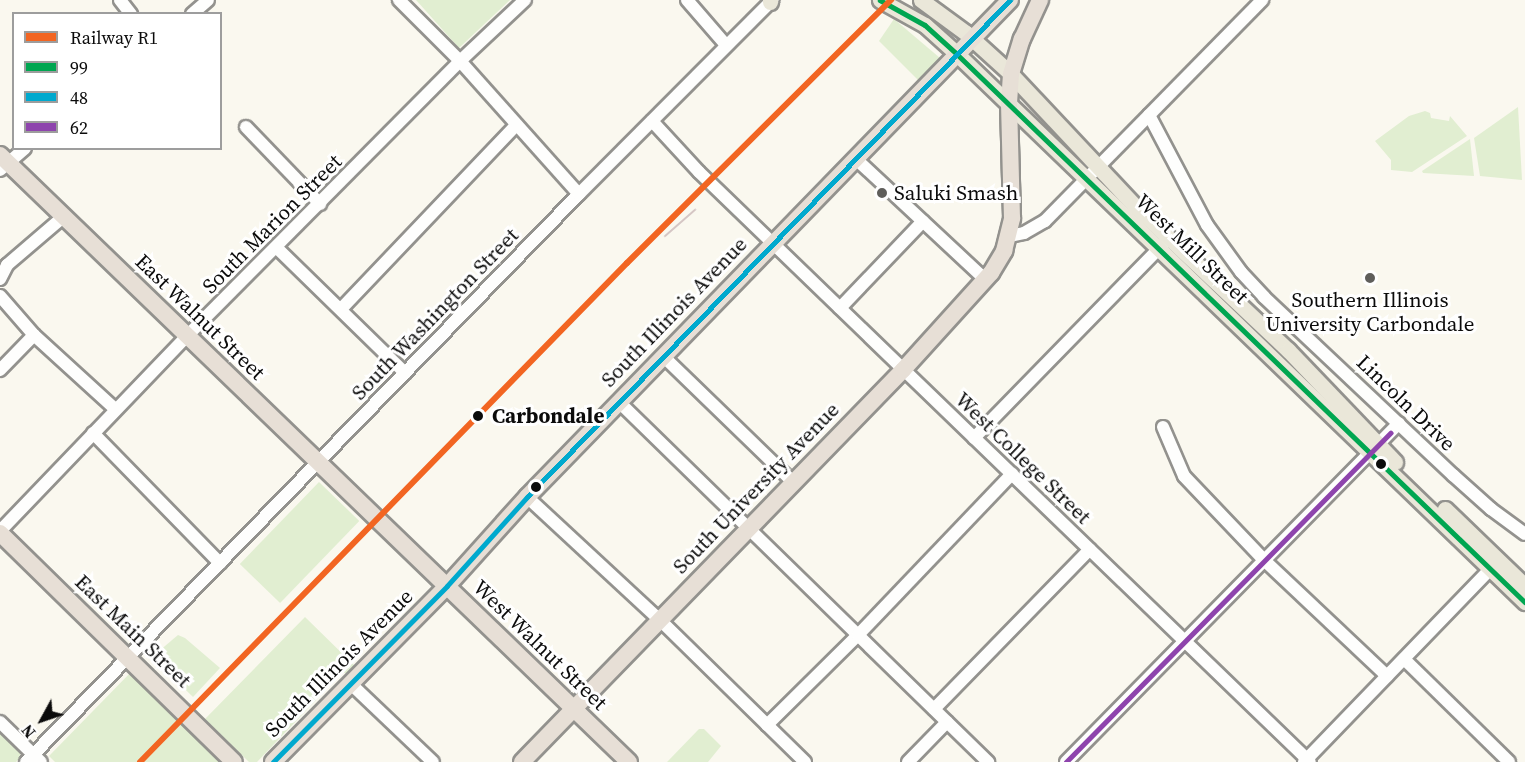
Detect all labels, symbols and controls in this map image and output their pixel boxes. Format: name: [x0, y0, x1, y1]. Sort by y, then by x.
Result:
legend: [12, 12, 222, 150]
text: Railway R1: [70, 25, 158, 50]
text: 99: [70, 55, 88, 80]
text: 48: [70, 85, 88, 110]
text: 62: [70, 115, 88, 140]
street label: South Marion Street: [197, 149, 347, 299]
place label: Saluki Smash: [894, 180, 1018, 206]
marker: Saluki Smash: [875, 186, 889, 200]
street label: West Mill Street: [1130, 189, 1254, 309]
street label: South Washington Street: [346, 223, 524, 405]
street label: South Illinois Avenue: [596, 232, 752, 392]
street label: East Walnut Street: [130, 249, 270, 385]
marker: Southern Illinois University Carbondale: [1363, 271, 1377, 285]
place label: Southern Illinois University Carbondale: [1266, 287, 1474, 337]
street label: Lincoln Drive: [1351, 350, 1461, 456]
street label: West College Street: [950, 387, 1096, 529]
street label: South University Avenue: [668, 397, 844, 579]
place label: Carbondale: [492, 403, 604, 429]
marker: Carbondale: [469, 407, 487, 425]
unlabelled marker: [1375, 458, 1387, 470]
unlabelled marker: [530, 481, 542, 493]
street label: East Main Street: [70, 569, 196, 693]
street label: West Walnut Street: [468, 575, 612, 715]
street label: South Illinois Avenue: [260, 584, 418, 742]
north arrow: [12, 690, 72, 750]
text: N: [16, 720, 40, 743]

